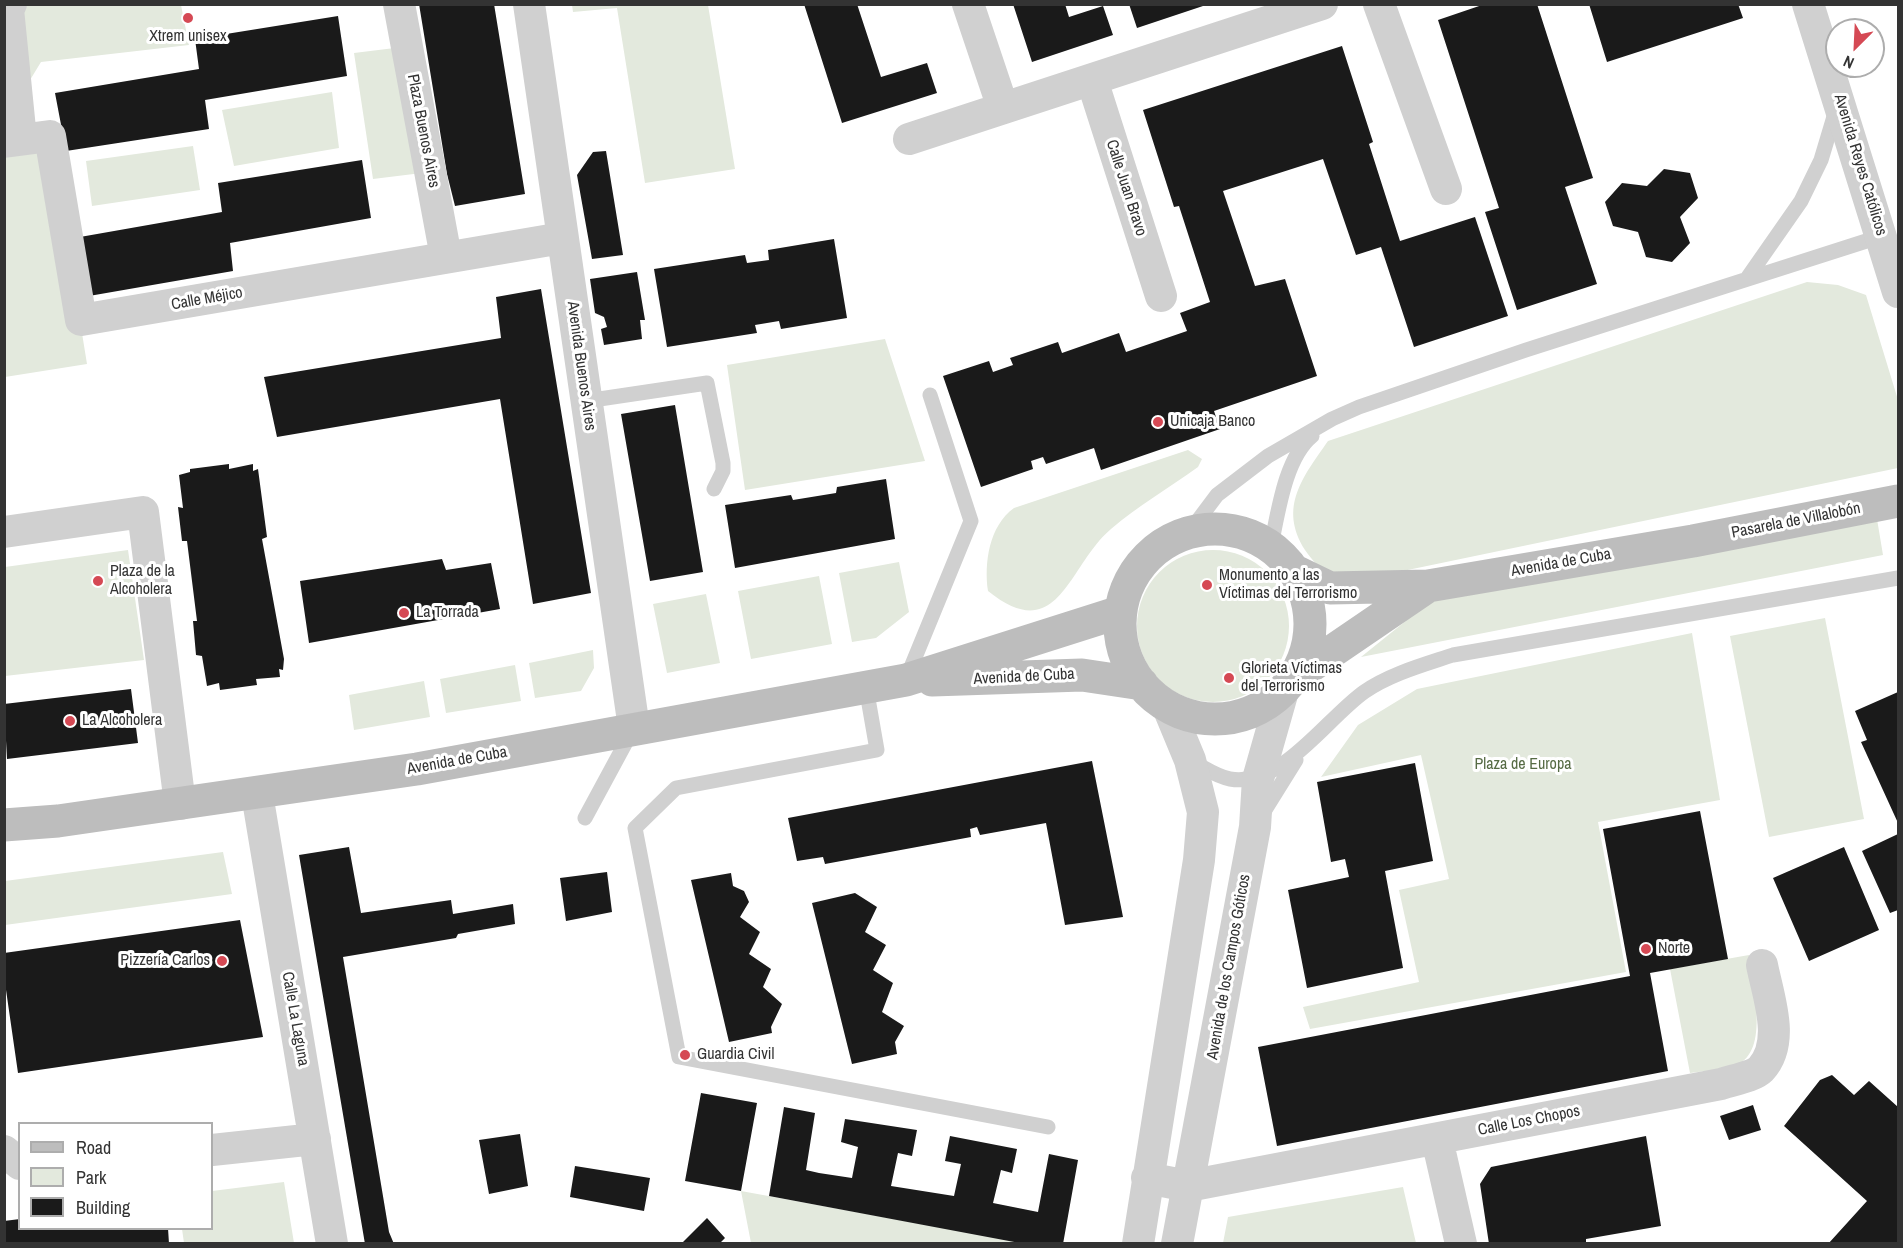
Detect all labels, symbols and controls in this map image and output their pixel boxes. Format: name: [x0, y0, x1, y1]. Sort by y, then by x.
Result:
marker: Xtrem unisex: [181, 11, 195, 25]
north arrow: [1825, 18, 1885, 78]
place label: Xtrem unisex: [149, 27, 227, 47]
text: N: [1840, 51, 1857, 75]
street label: Plaza Buenos Aires: [403, 73, 443, 189]
street label: Avenida Reyes Católicos: [1829, 92, 1891, 238]
street label: Calle Juan Bravo: [1101, 138, 1151, 238]
street label: Calle Méjico: [170, 283, 244, 315]
street label: Avenida Buenos Aires: [562, 300, 600, 432]
place label: Unicaja Banco: [1170, 412, 1255, 432]
marker: Unicaja Banco: [1151, 415, 1165, 429]
street label: Pasarela de Villalobón: [1730, 499, 1862, 543]
street label: Avenida de Cuba: [1510, 545, 1612, 581]
place label: Plaza de la Alcoholera: [110, 562, 175, 600]
place label: Monumento a las Víctimas del Terrorismo: [1219, 566, 1357, 604]
marker: Plaza de la Alcoholera: [91, 574, 105, 588]
marker: Monumento a las Víctimas del Terrorismo: [1200, 578, 1214, 592]
place label: La Torrada: [416, 603, 479, 623]
marker: La Torrada: [397, 606, 411, 620]
place label: Glorieta Víctimas del Terrorismo: [1241, 659, 1342, 697]
street label: Avenida de Cuba: [973, 665, 1075, 689]
marker: Glorieta Víctimas del Terrorismo: [1222, 671, 1236, 685]
place label: La Alcoholera: [82, 711, 162, 731]
marker: La Alcoholera: [63, 714, 77, 728]
street label: Avenida de Cuba: [406, 743, 508, 779]
park label: Plaza de Europa: [1474, 755, 1572, 775]
street label: Avenida de los Campos Góticos: [1203, 873, 1255, 1061]
place label: Norte: [1658, 939, 1690, 959]
marker: Norte: [1639, 942, 1653, 956]
place label: Pizzería Carlos: [120, 951, 210, 971]
marker: Pizzería Carlos: [215, 954, 229, 968]
street label: Calle La Laguna: [277, 970, 313, 1068]
place label: Guardia Civil: [697, 1045, 774, 1065]
marker: Guardia Civil: [678, 1048, 692, 1062]
street label: Calle Los Chopos: [1476, 1102, 1582, 1140]
legend: [18, 1122, 213, 1230]
text: Road: [76, 1135, 111, 1160]
text: Park: [76, 1165, 106, 1190]
text: Building: [76, 1195, 130, 1220]

